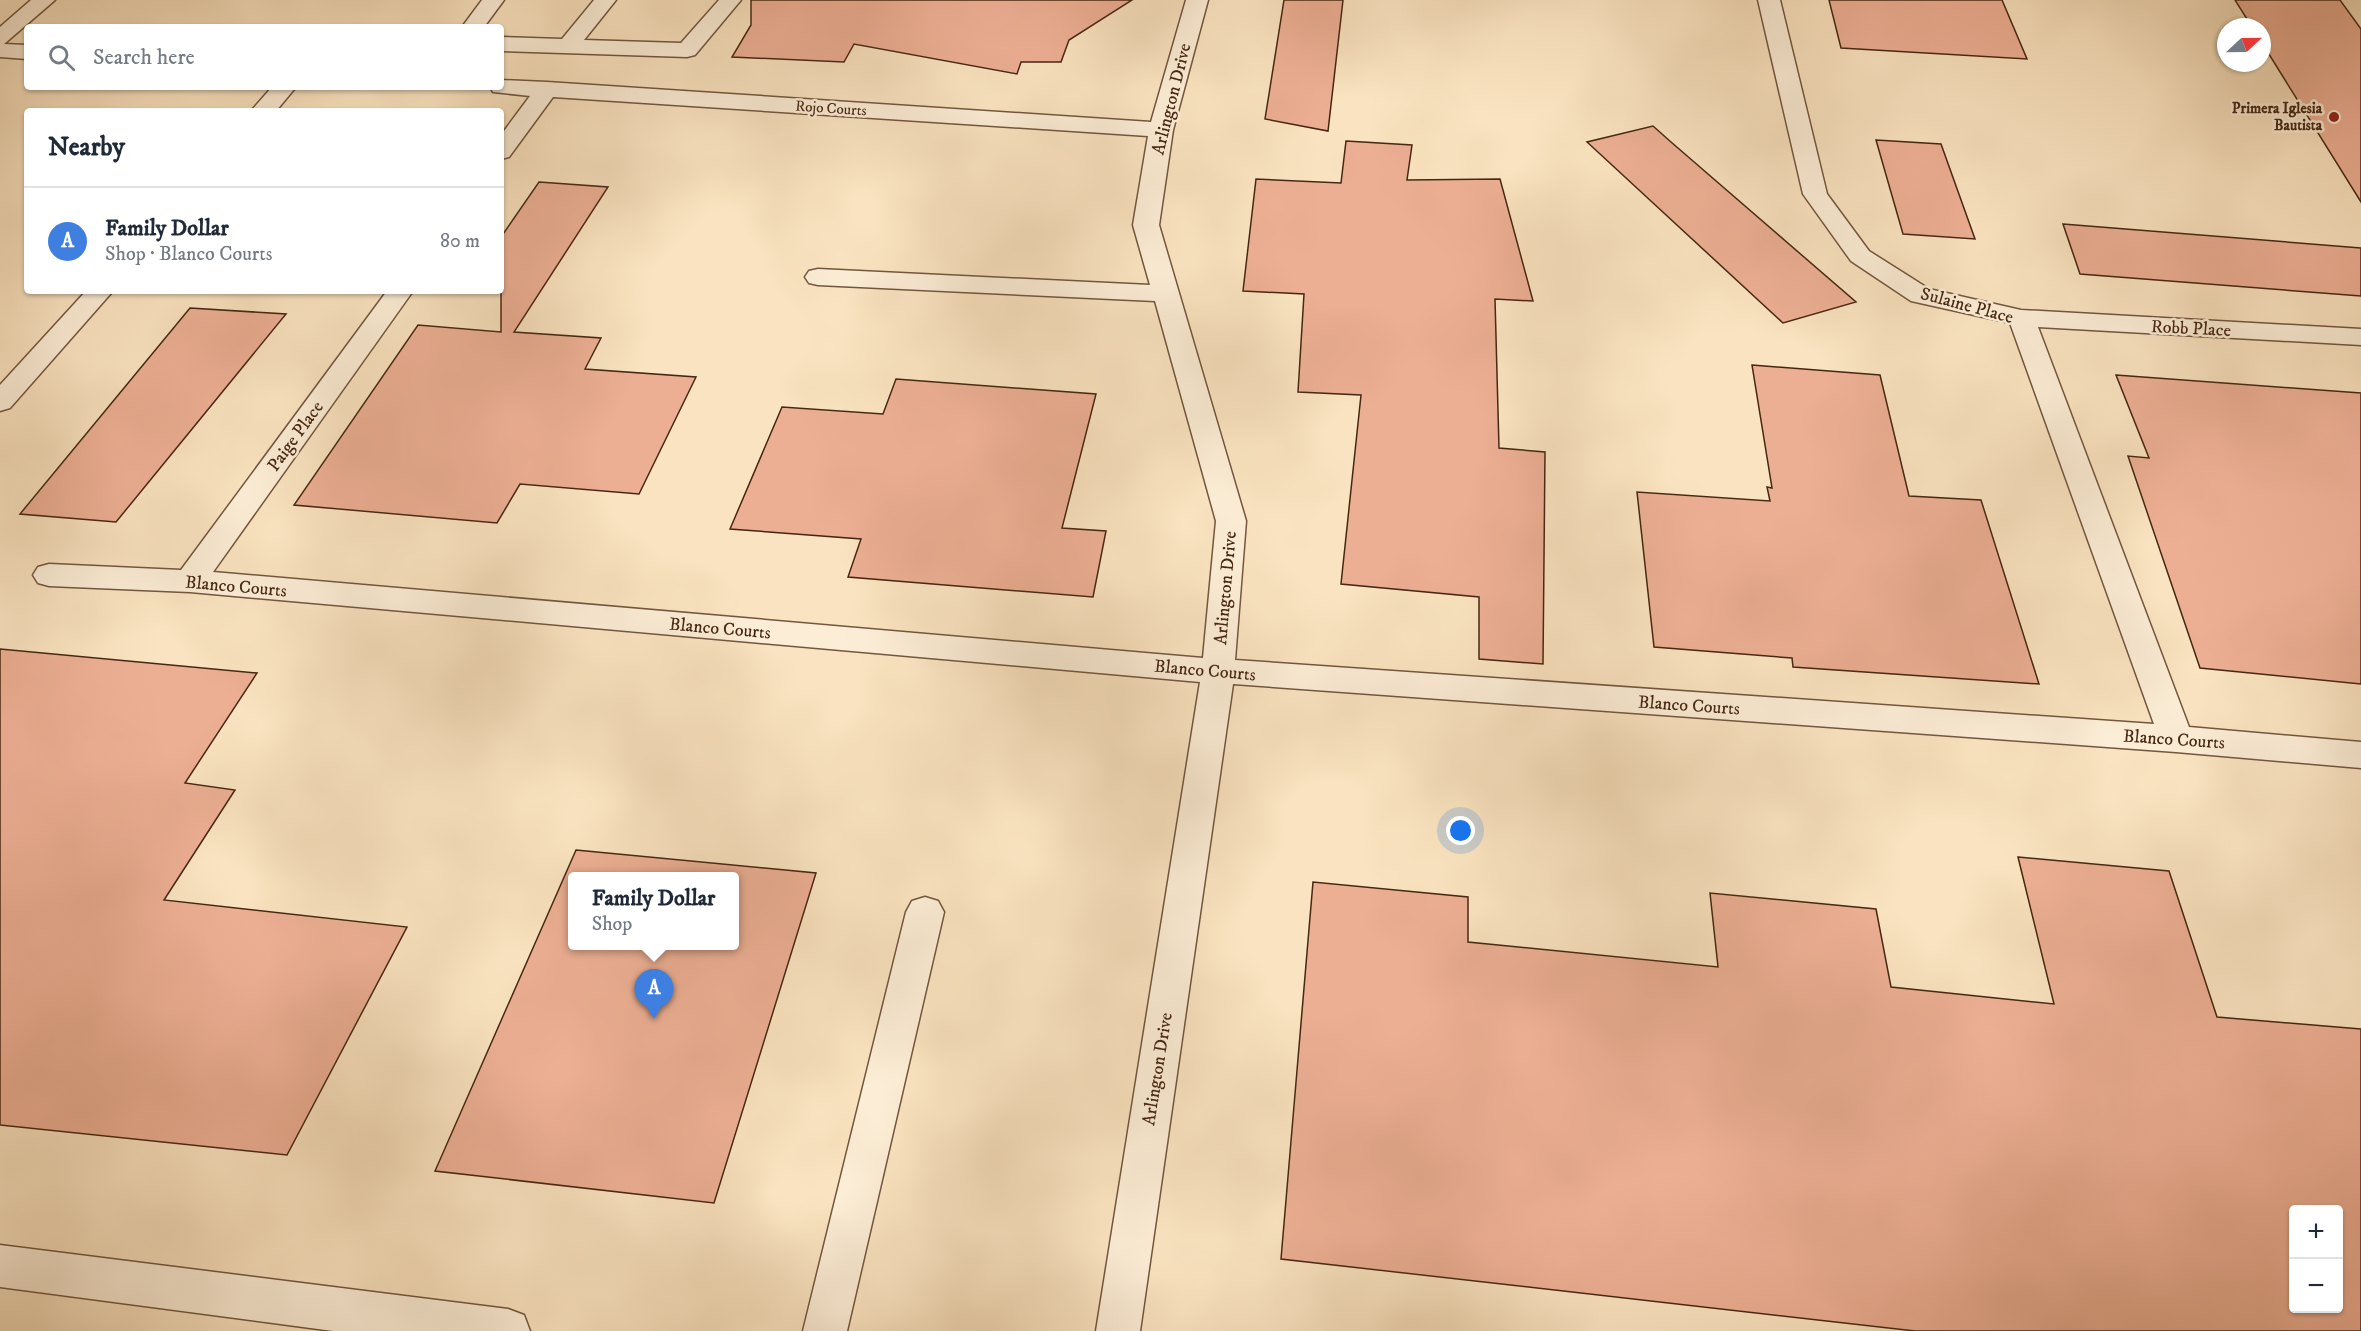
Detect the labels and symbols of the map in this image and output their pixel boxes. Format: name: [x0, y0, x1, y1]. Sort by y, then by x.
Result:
north arrow: [2217, 18, 2271, 72]
street label: Arlington Drive: [1147, 41, 1196, 157]
street label: Rojo Courts: [795, 97, 867, 120]
place label: Primera Iglesia Bautista: [2232, 99, 2323, 135]
marker: Primera Iglesia Bautista: [2327, 110, 2341, 124]
street label: Sulaine Place: [1918, 283, 2016, 329]
street label: Robb Place: [2150, 316, 2231, 342]
street label: Paige Place: [263, 397, 329, 476]
street label: Arlington Drive: [1210, 530, 1242, 646]
street label: Blanco Courts: [184, 572, 288, 602]
street label: Blanco Courts: [668, 614, 772, 644]
street label: Blanco Courts: [1153, 656, 1257, 686]
street label: Blanco Courts: [1637, 691, 1741, 721]
street label: Blanco Courts: [2122, 725, 2226, 755]
your location: [1446, 816, 1475, 845]
pin: A: [634, 970, 674, 1019]
street label: Arlington Drive: [1138, 1011, 1178, 1127]

